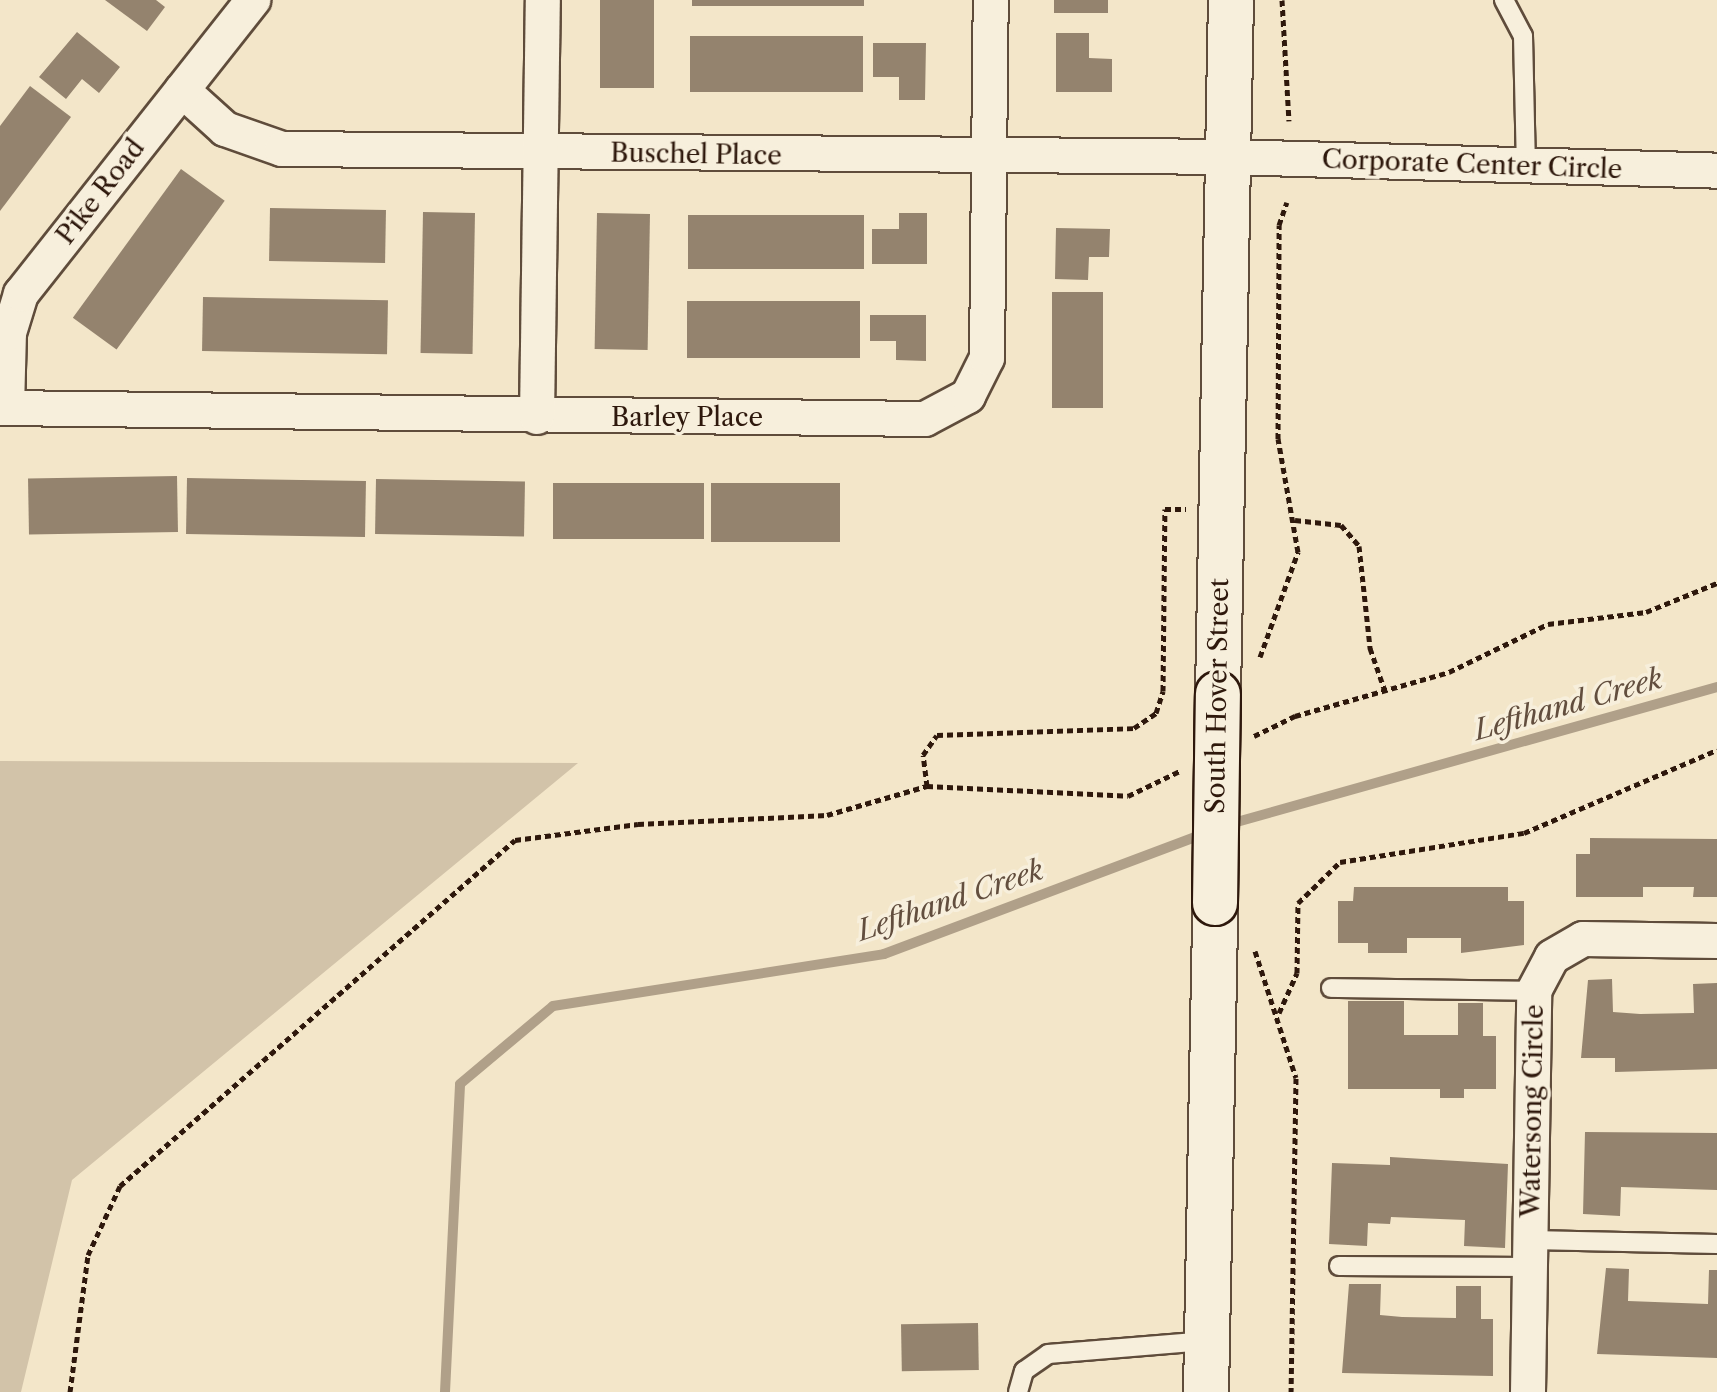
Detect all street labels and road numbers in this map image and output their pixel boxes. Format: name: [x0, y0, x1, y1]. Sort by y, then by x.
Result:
street label: Pike Road: [50, 133, 152, 251]
street label: Buschel Place: [610, 138, 782, 172]
street label: Corporate Center Circle: [1321, 144, 1623, 186]
street label: Barley Place: [611, 402, 763, 434]
street label: South Hover Street: [1200, 578, 1236, 814]
street label: Watersong Circle: [1516, 1004, 1550, 1218]

